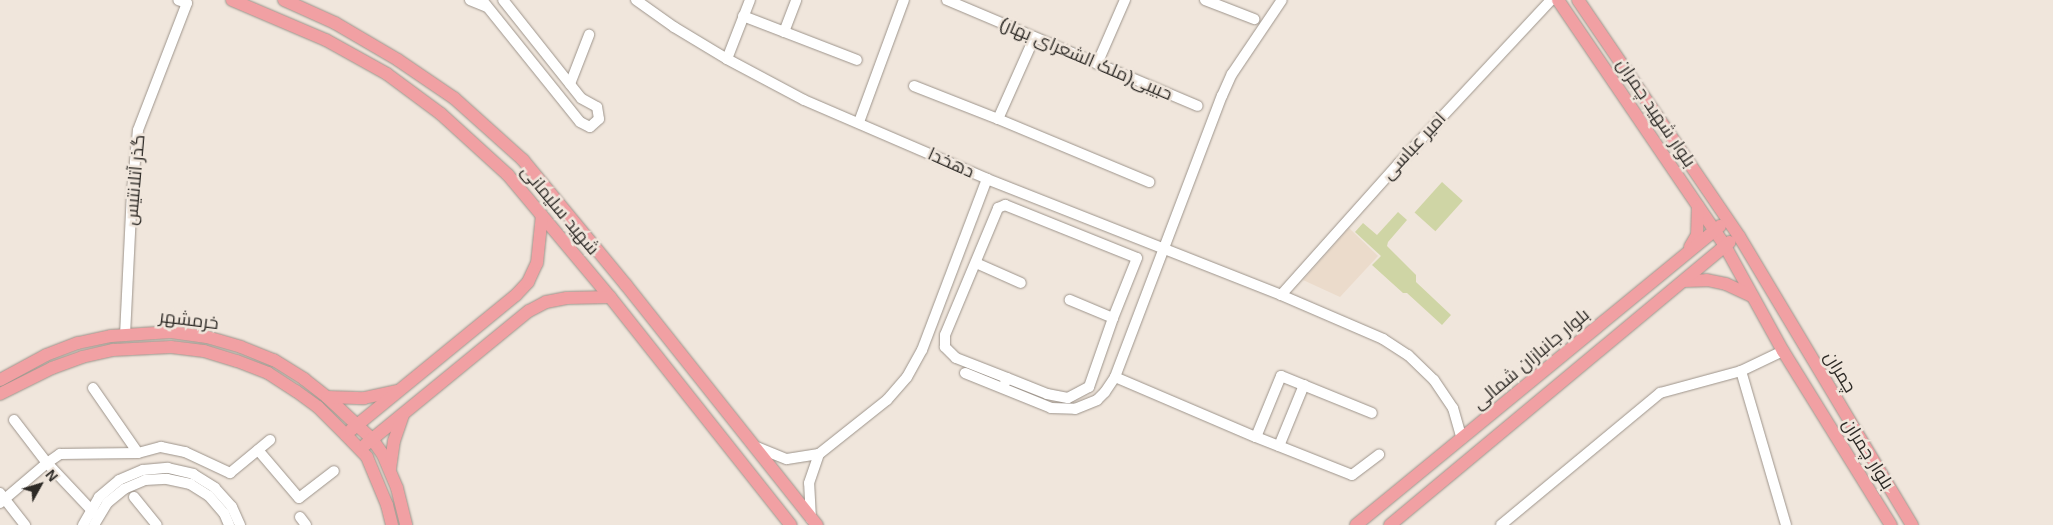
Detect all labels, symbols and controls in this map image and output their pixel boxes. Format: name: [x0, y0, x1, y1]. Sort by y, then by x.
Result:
street label: حبیبی(ملک الشعرای بهار): [996, 13, 1176, 105]
street label: بلوار شهید چمران: [1612, 55, 1700, 171]
street label: امیر عباسی: [1377, 108, 1451, 184]
street label: گذر آتلانتیس: [120, 134, 150, 226]
street label: دهخدا: [925, 143, 977, 183]
street label: شهید سلیمانی: [516, 161, 604, 259]
street label: بلوار جانبازان شمالی: [1468, 304, 1594, 414]
street label: خرمشهر: [158, 306, 220, 334]
street label: چمران: [1819, 347, 1861, 397]
street label: بلوار چمران: [1838, 414, 1898, 494]
north arrow: [15, 460, 65, 510]
text: N: [42, 467, 61, 485]

